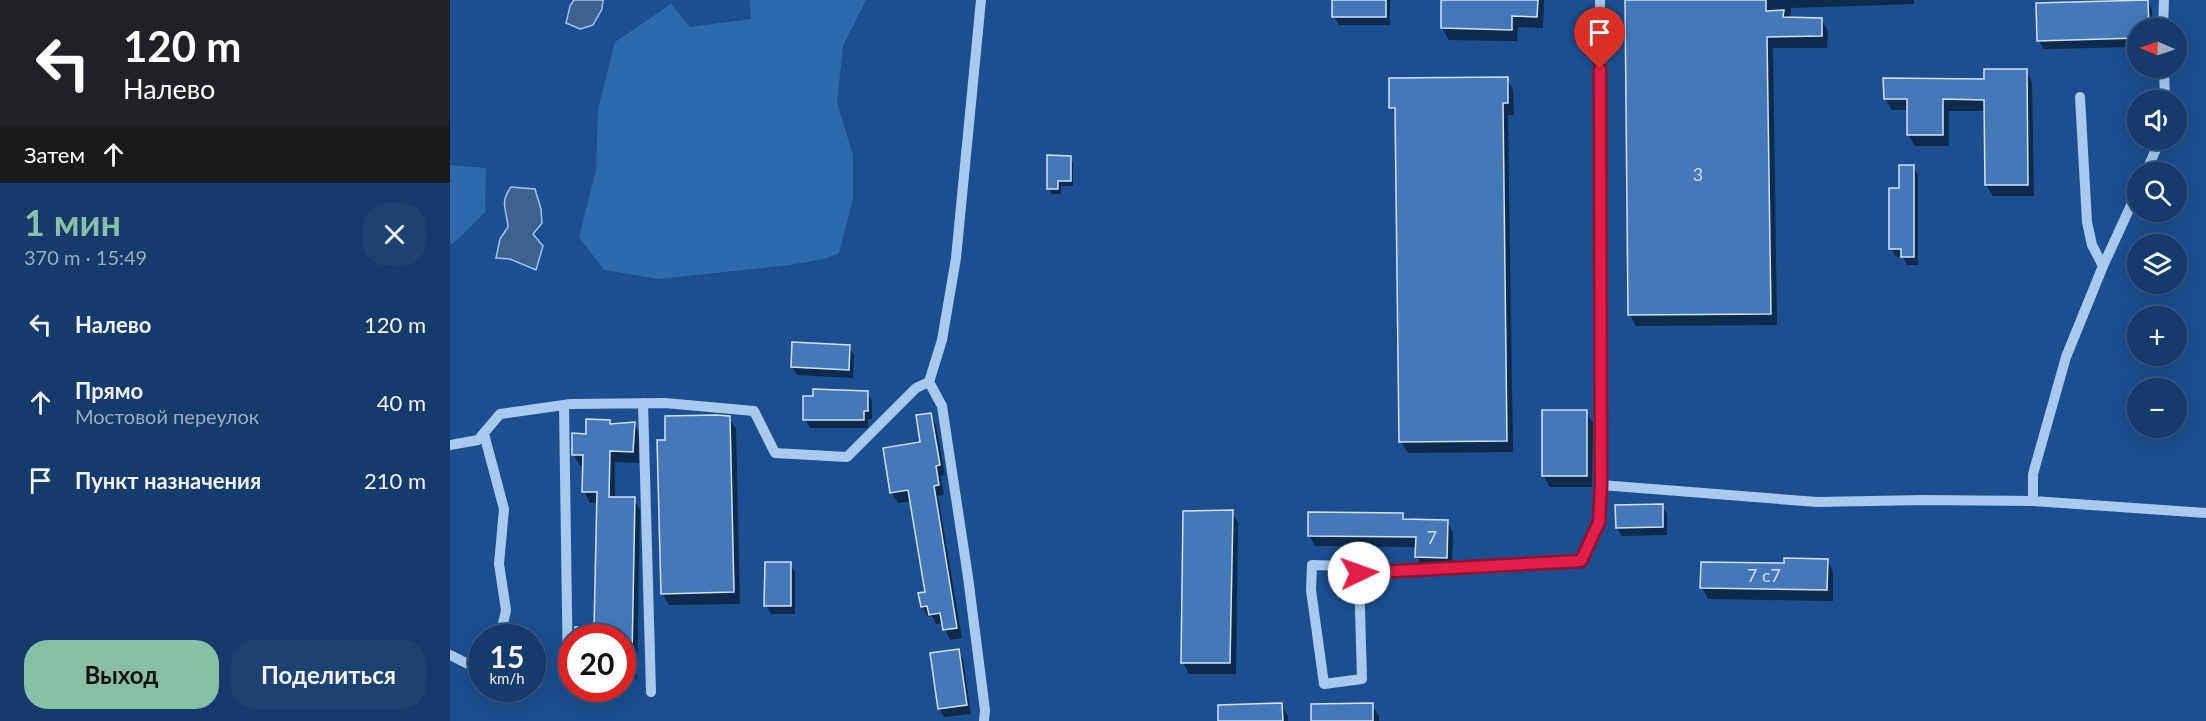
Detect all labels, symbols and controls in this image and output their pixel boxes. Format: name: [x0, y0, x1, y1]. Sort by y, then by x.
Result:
pin: [1574, 7, 1625, 69]
icon: arrive: [1583, 16, 1616, 49]
north arrow: [2127, 18, 2187, 78]
map controls: [2127, 18, 2187, 438]
text: 120 m: [123, 21, 241, 71]
icon: left: [24, 24, 102, 102]
text: Налево: [123, 72, 215, 105]
button: sound: [2127, 90, 2187, 150]
icon: ahead: [97, 138, 130, 171]
text: Затем: [24, 141, 85, 168]
button: search: [2127, 162, 2187, 222]
house number: 3: [1693, 163, 1703, 185]
text: 1 мин: [24, 200, 121, 244]
button: close: [363, 203, 426, 266]
button: layers: [2127, 234, 2187, 294]
text: 370 m · 15:49: [24, 245, 147, 269]
button: +: [2127, 306, 2187, 366]
icon: left: [24, 308, 57, 341]
text: Налево: [75, 311, 151, 338]
text: 120 m: [364, 311, 426, 338]
text: Прямо: [75, 377, 143, 404]
button: −: [2127, 378, 2187, 438]
icon: ahead: [24, 386, 57, 419]
text: 40 m: [377, 389, 426, 416]
text: Мостовой переулок: [75, 404, 259, 428]
icon: arrive: [24, 464, 57, 497]
text: Пункт назначения: [75, 467, 261, 494]
text: 210 m: [364, 467, 426, 494]
house number: 7: [1427, 526, 1437, 548]
position arrow: [1327, 541, 1391, 605]
house number: 7 с7: [1747, 564, 1781, 586]
speed limit sign: 20: [558, 624, 636, 702]
text: 15: [490, 638, 524, 674]
button: Выход: [24, 640, 219, 709]
button: Поделиться: [231, 640, 426, 709]
text: km/h: [489, 669, 525, 687]

